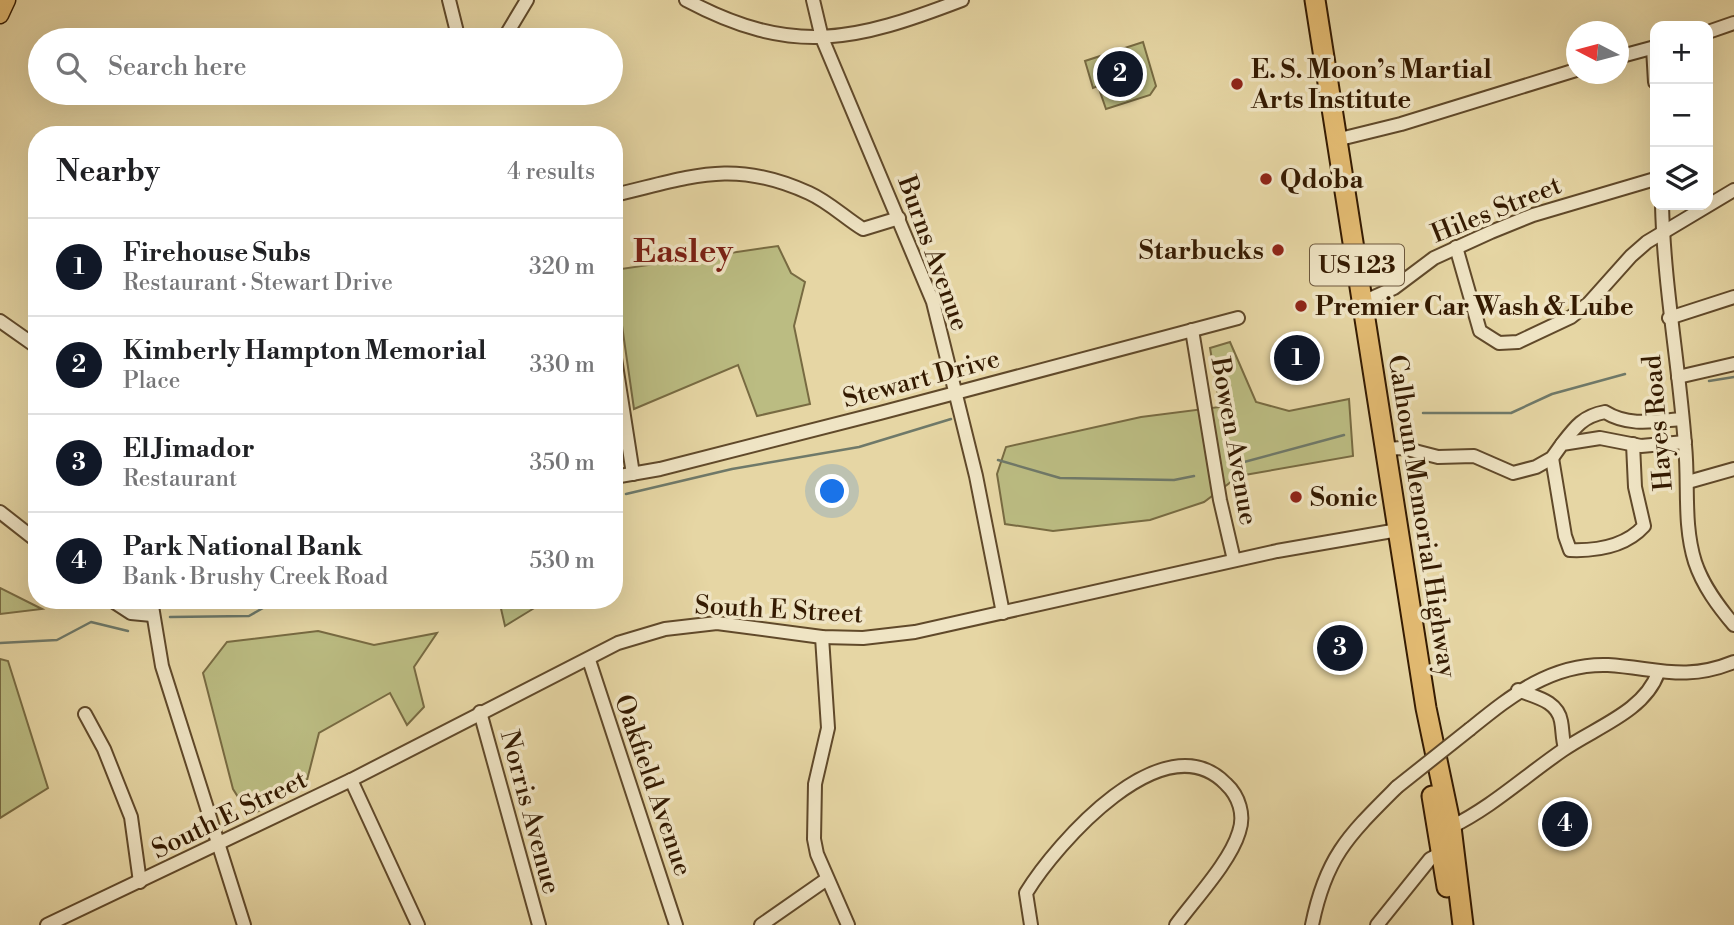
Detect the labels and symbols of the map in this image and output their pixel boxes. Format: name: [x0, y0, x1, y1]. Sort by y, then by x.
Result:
north arrow: [1566, 21, 1629, 84]
pin: 2: [1097, 48, 1143, 100]
place label: E. S. Moon’s Martial Arts Institute: [1250, 54, 1492, 116]
marker: E. S. Moon’s Martial Arts Institute: [1229, 76, 1245, 92]
place label: Qdoba: [1280, 164, 1364, 196]
street label: Hiles Street: [1427, 169, 1566, 251]
street label: Burns Avenue: [890, 170, 976, 335]
marker: Qdoba: [1258, 171, 1274, 187]
district label: Easley: [633, 232, 734, 273]
place label: Starbucks: [1139, 235, 1264, 267]
marker: Starbucks: [1270, 242, 1286, 258]
road number: US 123: [1310, 244, 1404, 286]
place label: Premier Car Wash & Lube: [1315, 291, 1634, 323]
marker: Premier Car Wash & Lube: [1293, 298, 1309, 314]
pin: 1: [1274, 332, 1320, 384]
street label: Stewart Drive: [839, 343, 1003, 415]
street label: Calhoun Memorial Highway: [1381, 352, 1463, 680]
street label: Hayes Road: [1636, 353, 1680, 492]
street label: Bowen Avenue: [1203, 354, 1265, 528]
your location: [815, 474, 849, 508]
place label: Sonic: [1310, 482, 1378, 514]
marker: Sonic: [1288, 489, 1304, 505]
street label: South E Street: [694, 590, 864, 630]
pin: 3: [1317, 622, 1363, 674]
street label: Oakfield Avenue: [607, 690, 699, 880]
street label: Norris Avenue: [493, 727, 567, 898]
street label: South E Street: [147, 764, 312, 866]
pin: 4: [1542, 798, 1588, 850]

